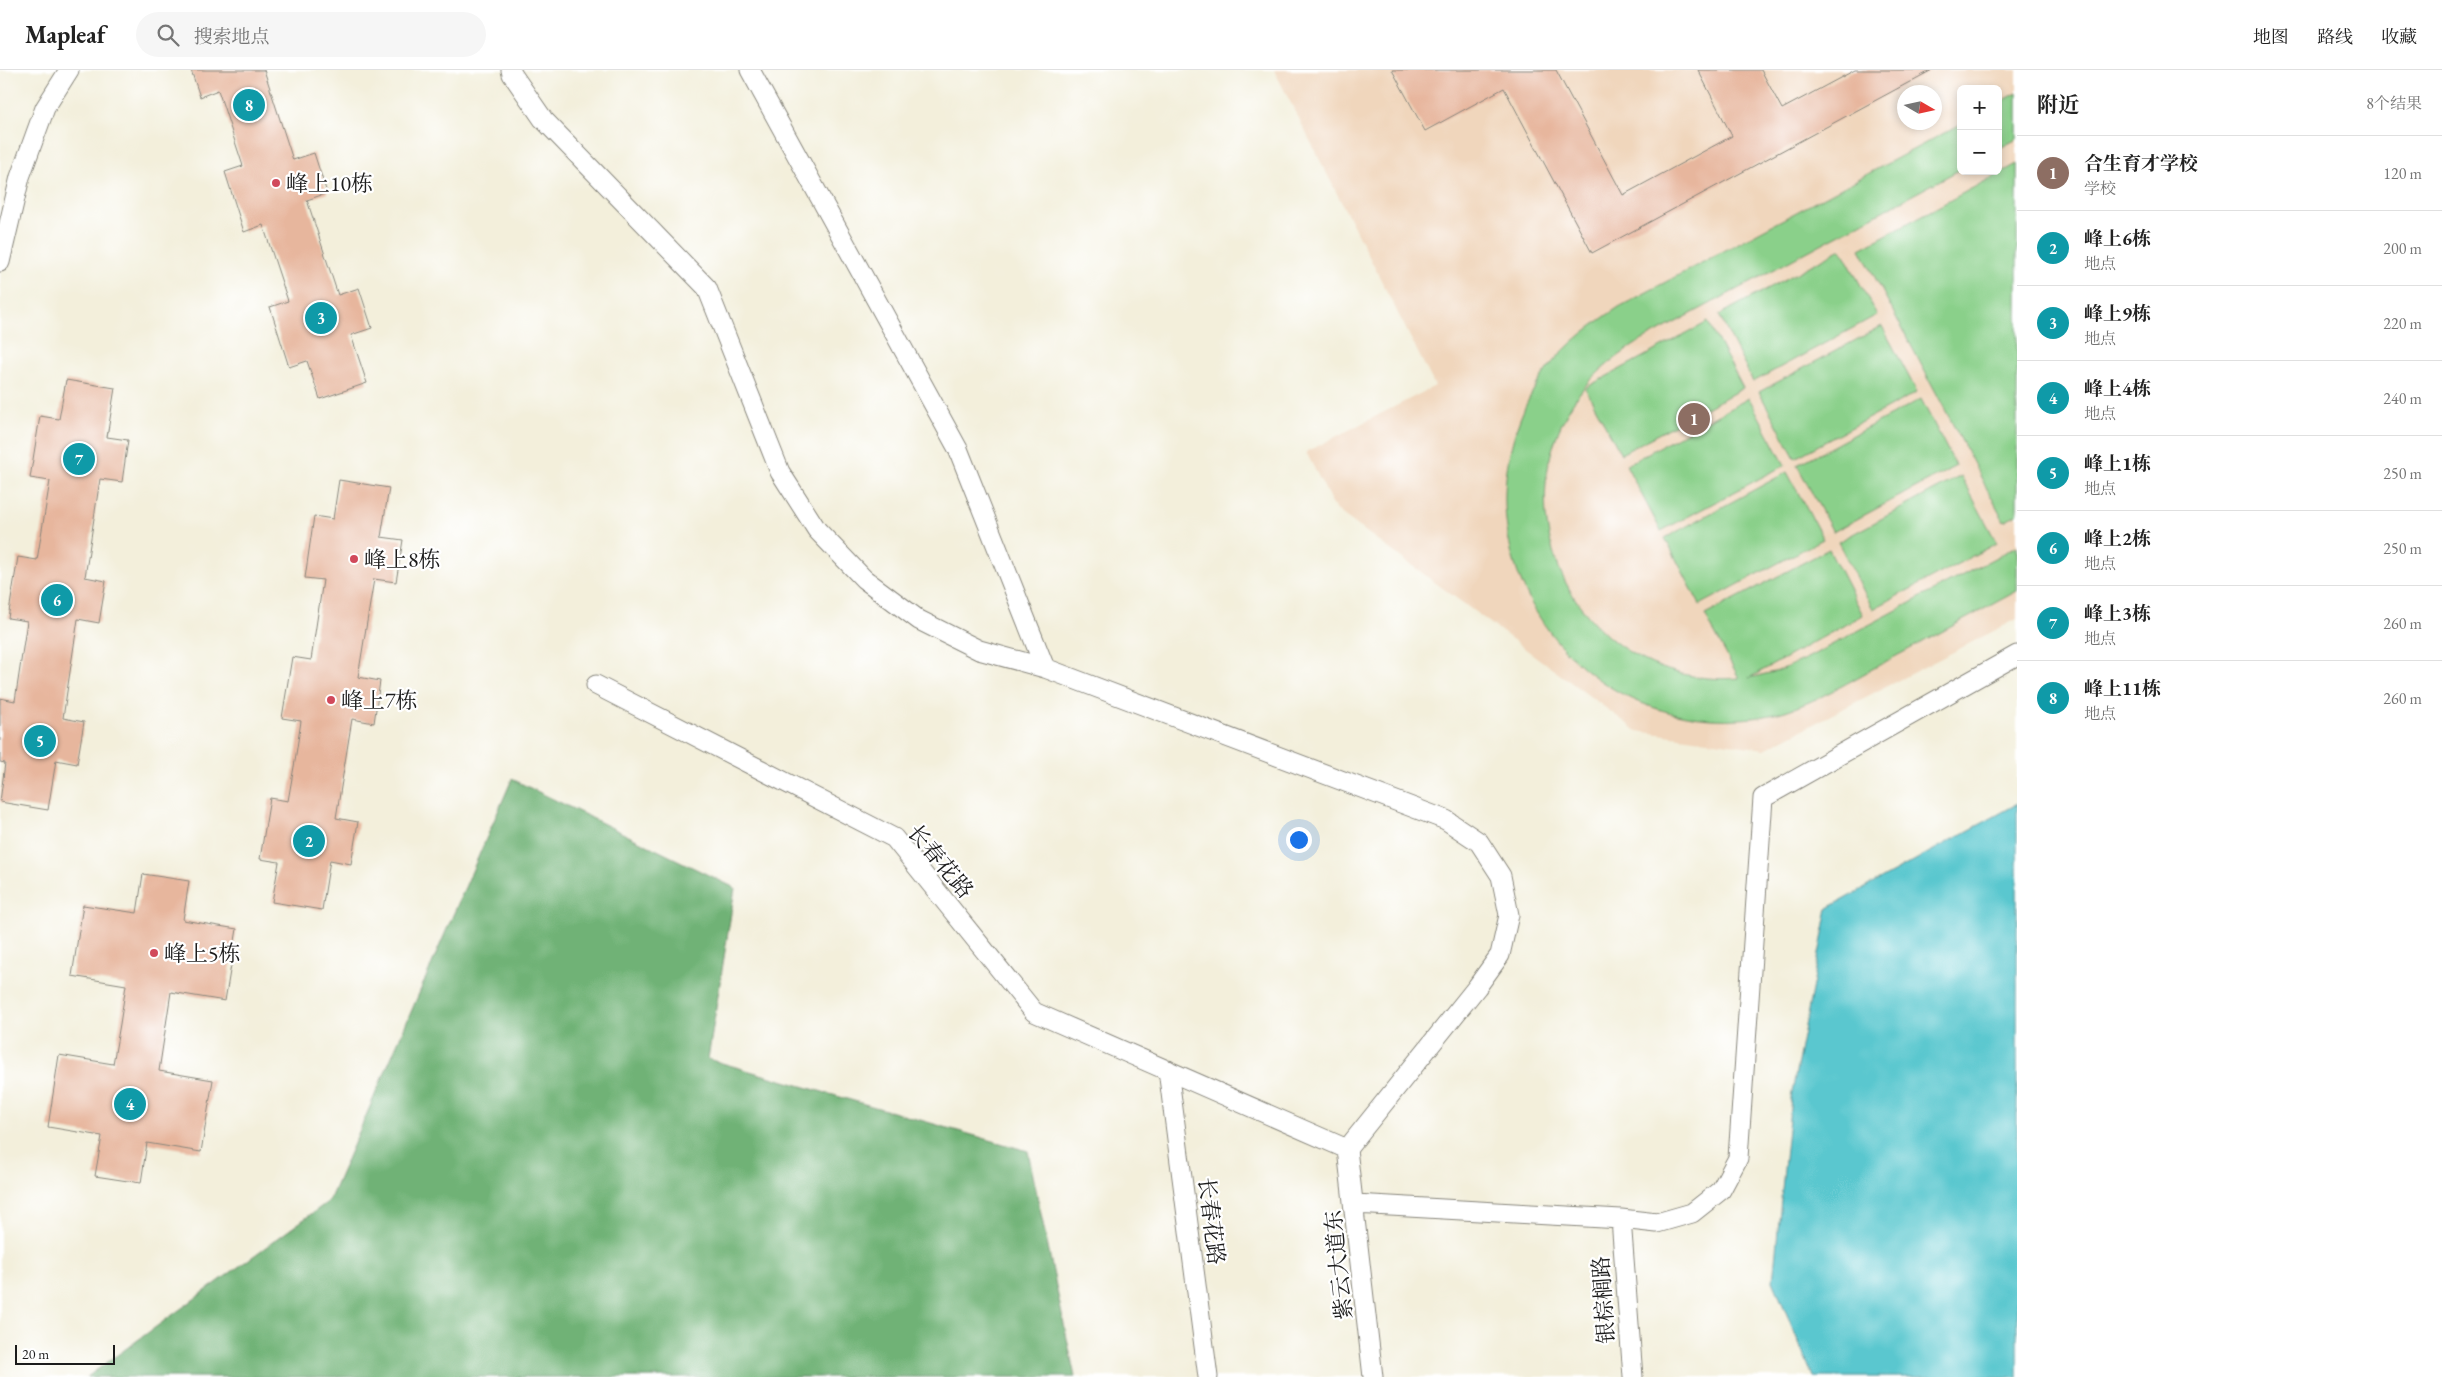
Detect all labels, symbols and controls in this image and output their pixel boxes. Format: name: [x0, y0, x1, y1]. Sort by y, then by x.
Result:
search box: [136, 12, 486, 57]
text: Mapleaf: [25, 19, 106, 50]
icon: search: [154, 21, 182, 49]
text: 搜索地点: [194, 24, 270, 49]
text: 地图: [2253, 25, 2289, 48]
text: 路线: [2317, 25, 2353, 48]
text: 收藏: [2381, 25, 2417, 48]
north arrow: [1897, 85, 1942, 130]
map controls: [1957, 85, 2002, 175]
button: +: [1957, 85, 2002, 130]
pin: 8: [233, 86, 265, 124]
text: 附近: [2037, 91, 2079, 118]
text: 8个结果: [2366, 93, 2422, 114]
button: −: [1957, 130, 2002, 175]
text: 合生育才学校: [2084, 151, 2198, 176]
text: 1: [2049, 163, 2057, 184]
text: 120 m: [2383, 163, 2422, 184]
place label: 峰上10栋: [286, 169, 373, 198]
marker: 峰上10栋: [270, 177, 282, 189]
text: 学校: [2084, 178, 2116, 199]
text: 峰上6栋: [2084, 226, 2151, 251]
text: 2: [2049, 238, 2057, 259]
text: 200 m: [2383, 238, 2422, 259]
text: 地点: [2084, 253, 2116, 274]
pin: 3: [305, 299, 337, 337]
text: 峰上9栋: [2084, 301, 2151, 326]
text: 3: [2049, 313, 2057, 334]
text: 220 m: [2383, 313, 2422, 334]
text: 地点: [2084, 328, 2116, 349]
text: 峰上4栋: [2084, 376, 2151, 401]
text: 4: [2049, 388, 2057, 409]
text: 240 m: [2383, 388, 2422, 409]
pin: 1: [1678, 400, 1710, 438]
text: 地点: [2084, 403, 2116, 424]
pin: 7: [63, 440, 95, 478]
text: 峰上1栋: [2084, 451, 2151, 476]
text: 5: [2049, 463, 2057, 484]
text: 250 m: [2383, 463, 2422, 484]
text: 地点: [2084, 478, 2116, 499]
text: 峰上2栋: [2084, 526, 2151, 551]
text: 6: [2049, 538, 2057, 559]
text: 250 m: [2383, 538, 2422, 559]
place label: 峰上8栋: [364, 545, 441, 574]
marker: 峰上8栋: [348, 553, 360, 565]
text: 地点: [2084, 553, 2116, 574]
pin: 6: [41, 581, 73, 619]
text: 峰上3栋: [2084, 601, 2151, 626]
text: 7: [2049, 613, 2057, 634]
text: 260 m: [2383, 613, 2422, 634]
text: 地点: [2084, 628, 2116, 649]
text: 峰上11栋: [2084, 676, 2161, 701]
place label: 峰上7栋: [341, 686, 418, 715]
text: 8: [2049, 688, 2057, 709]
text: 260 m: [2383, 688, 2422, 709]
marker: 峰上7栋: [325, 694, 337, 706]
text: 地点: [2084, 703, 2116, 724]
pin: 5: [24, 722, 56, 760]
street label: 长春花路: [901, 818, 980, 904]
pin: 2: [293, 822, 325, 860]
your location: [1286, 827, 1312, 853]
place label: 峰上5栋: [164, 939, 241, 968]
marker: 峰上5栋: [148, 947, 160, 959]
pin: 4: [114, 1085, 146, 1123]
street label: 长春花路: [1192, 1176, 1231, 1267]
street label: 紫云大道东: [1318, 1209, 1359, 1321]
street label: 银棕榈路: [1586, 1255, 1621, 1345]
scale bar: [15, 1342, 115, 1365]
text: 20 m: [22, 1345, 49, 1363]

